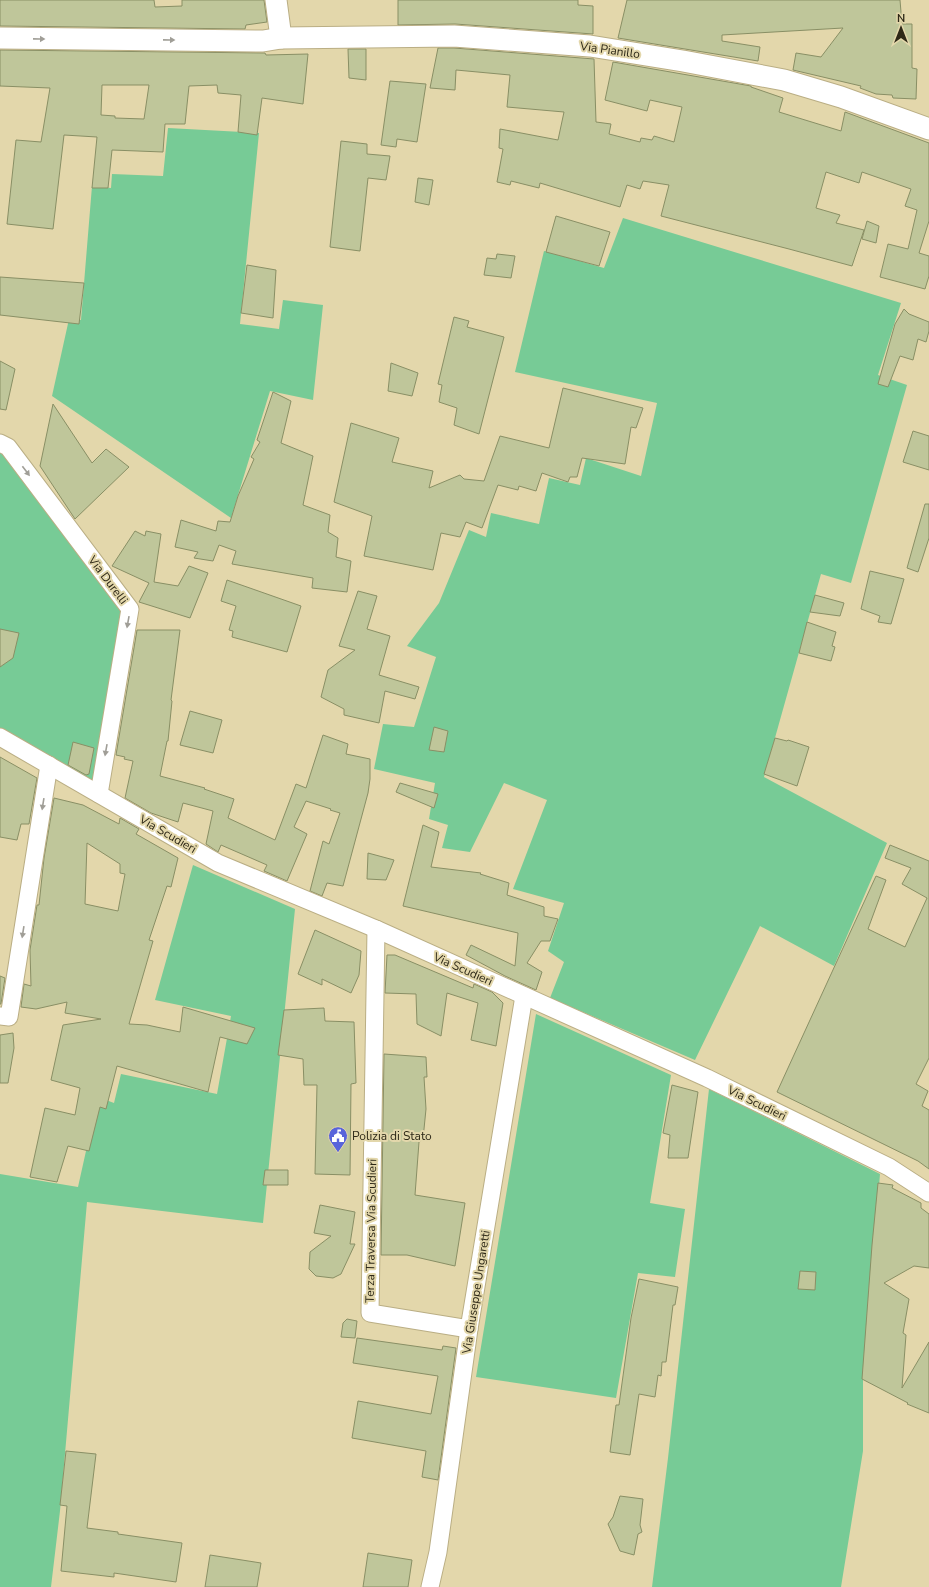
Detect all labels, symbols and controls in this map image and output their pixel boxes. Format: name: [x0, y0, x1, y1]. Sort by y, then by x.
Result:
north arrow: [881, 8, 921, 48]
text: N: [897, 11, 905, 26]
one-way arrow: [33, 36, 46, 42]
one-way arrow: [163, 37, 176, 43]
street label: Via Pianillo: [578, 38, 641, 62]
one-way arrow: [22, 465, 30, 476]
street label: Via Durelli: [84, 552, 131, 607]
one-way arrow: [124, 616, 130, 628]
one-way arrow: [103, 744, 109, 756]
one-way arrow: [40, 798, 46, 810]
street label: Via Scudieri: [136, 811, 199, 857]
one-way arrow: [19, 926, 25, 938]
street label: Via Scudieri: [430, 948, 495, 989]
street label: Via Scudieri: [724, 1081, 789, 1124]
public building icon: Polizia di Stato: [327, 1125, 349, 1153]
place label: Polizia di Stato: [352, 1128, 432, 1144]
street label: Terza Traversa Via Scudieri: [362, 1159, 380, 1303]
street label: Via Giuseppe Ungaretti: [458, 1229, 494, 1356]

